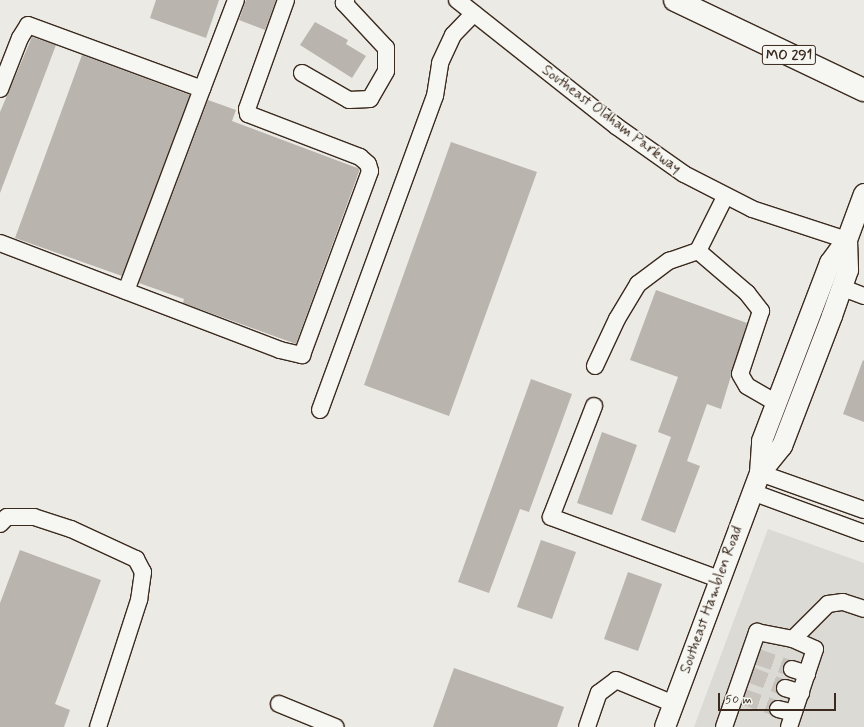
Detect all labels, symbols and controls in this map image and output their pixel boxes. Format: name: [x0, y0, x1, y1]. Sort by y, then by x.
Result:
road number: MO 291: [761, 43, 817, 67]
street label: Southeast Oldham Parkway: [538, 62, 684, 178]
street label: Southeast Hamblen Road: [677, 524, 747, 676]
scale bar: [720, 685, 838, 711]
text: 50 m: [725, 692, 752, 708]

